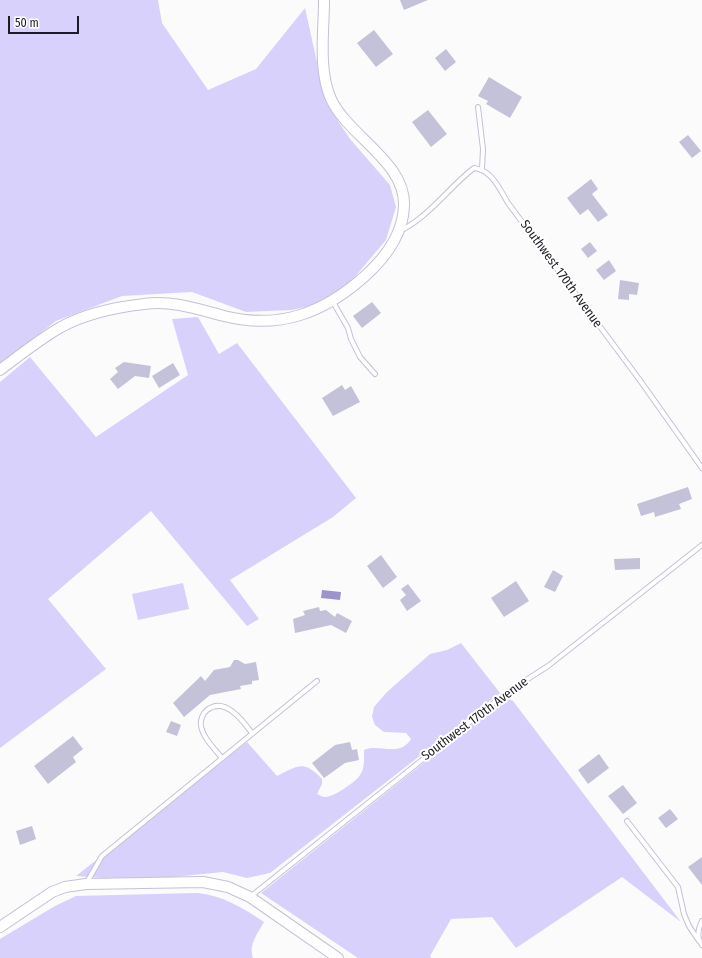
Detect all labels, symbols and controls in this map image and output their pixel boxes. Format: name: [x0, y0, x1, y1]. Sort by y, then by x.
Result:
scale bar: [10, 8, 81, 34]
text: 50 m: [15, 16, 39, 30]
street label: Southwest 170th Avenue: [517, 217, 605, 331]
street label: Southwest 170th Avenue: [419, 674, 531, 764]

